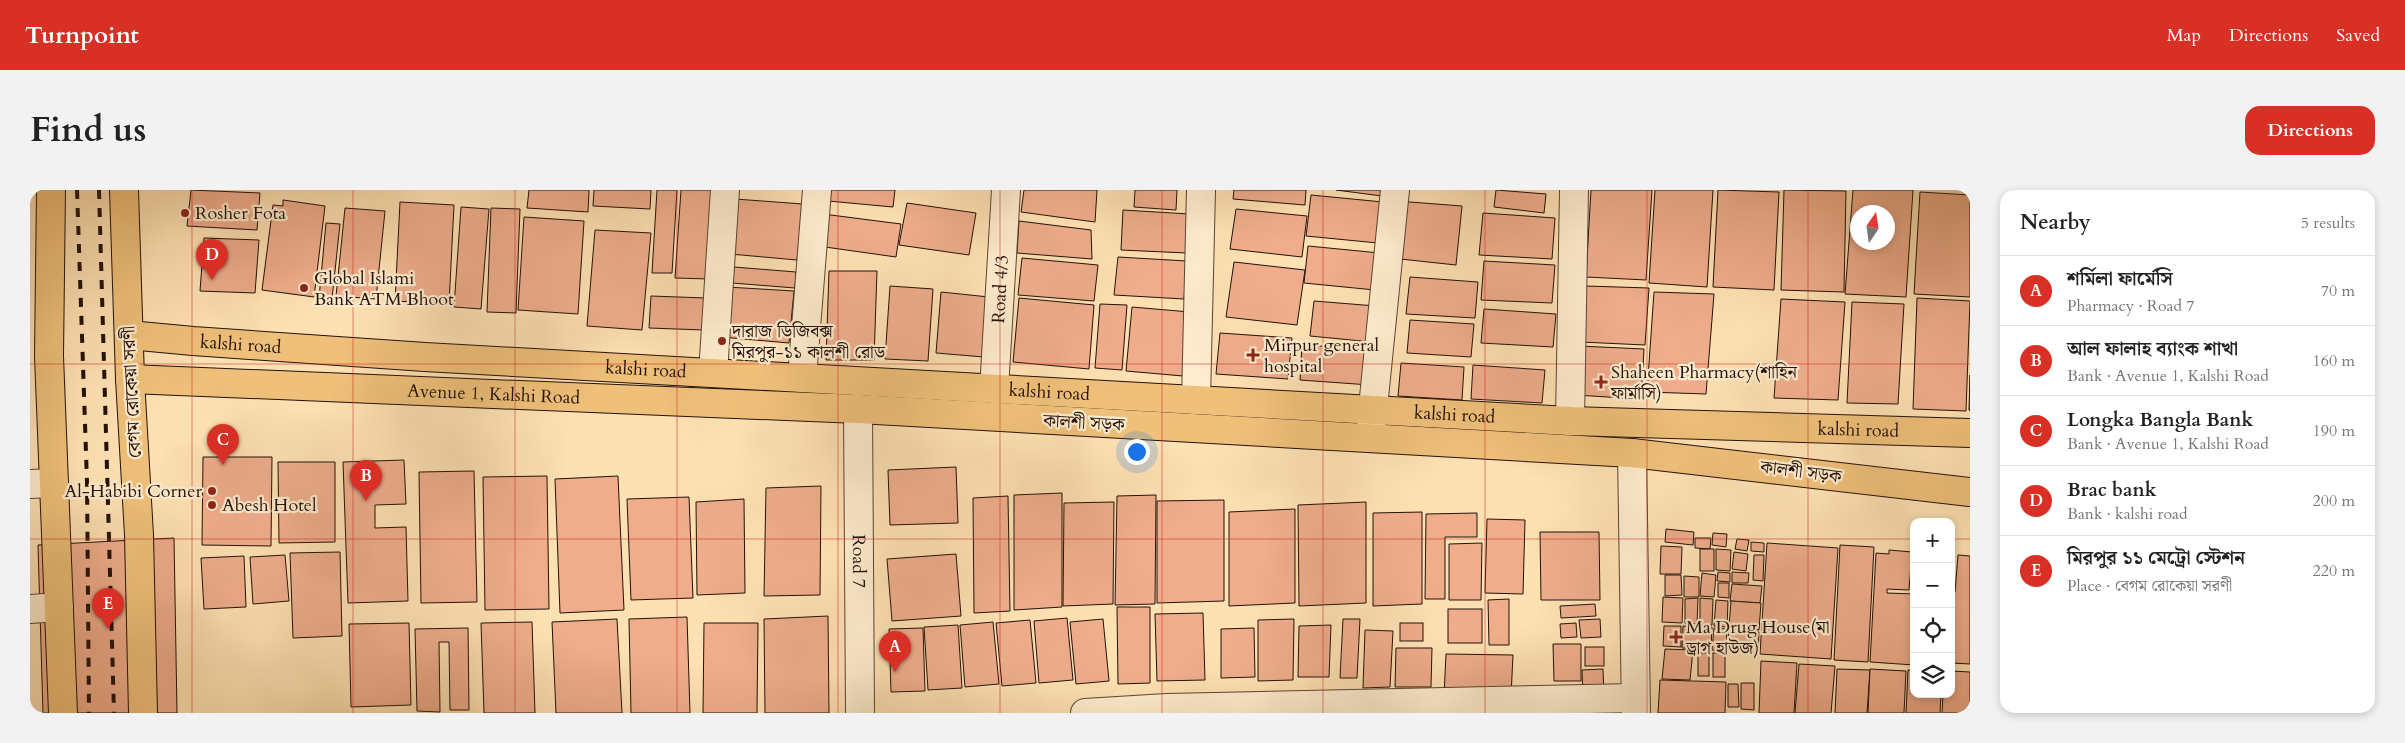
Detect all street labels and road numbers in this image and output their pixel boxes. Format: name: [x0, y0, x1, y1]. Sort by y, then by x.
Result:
street label: Road 4/3: [985, 254, 1015, 324]
street label: বেগম রোকেয়া সরণী: [116, 325, 148, 459]
street label: kalshi road: [199, 329, 283, 360]
street label: kalshi road: [604, 355, 688, 384]
street label: kalshi road: [1008, 377, 1091, 407]
street label: Avenue 1, Kalshi Road: [407, 378, 581, 410]
street label: kalshi road: [1413, 400, 1496, 429]
street label: কালশী সড়ক: [1042, 408, 1127, 438]
street label: kalshi road: [1817, 416, 1900, 443]
street label: কালশী সড়ক: [1758, 454, 1844, 490]
street label: Road 7: [846, 534, 872, 588]

